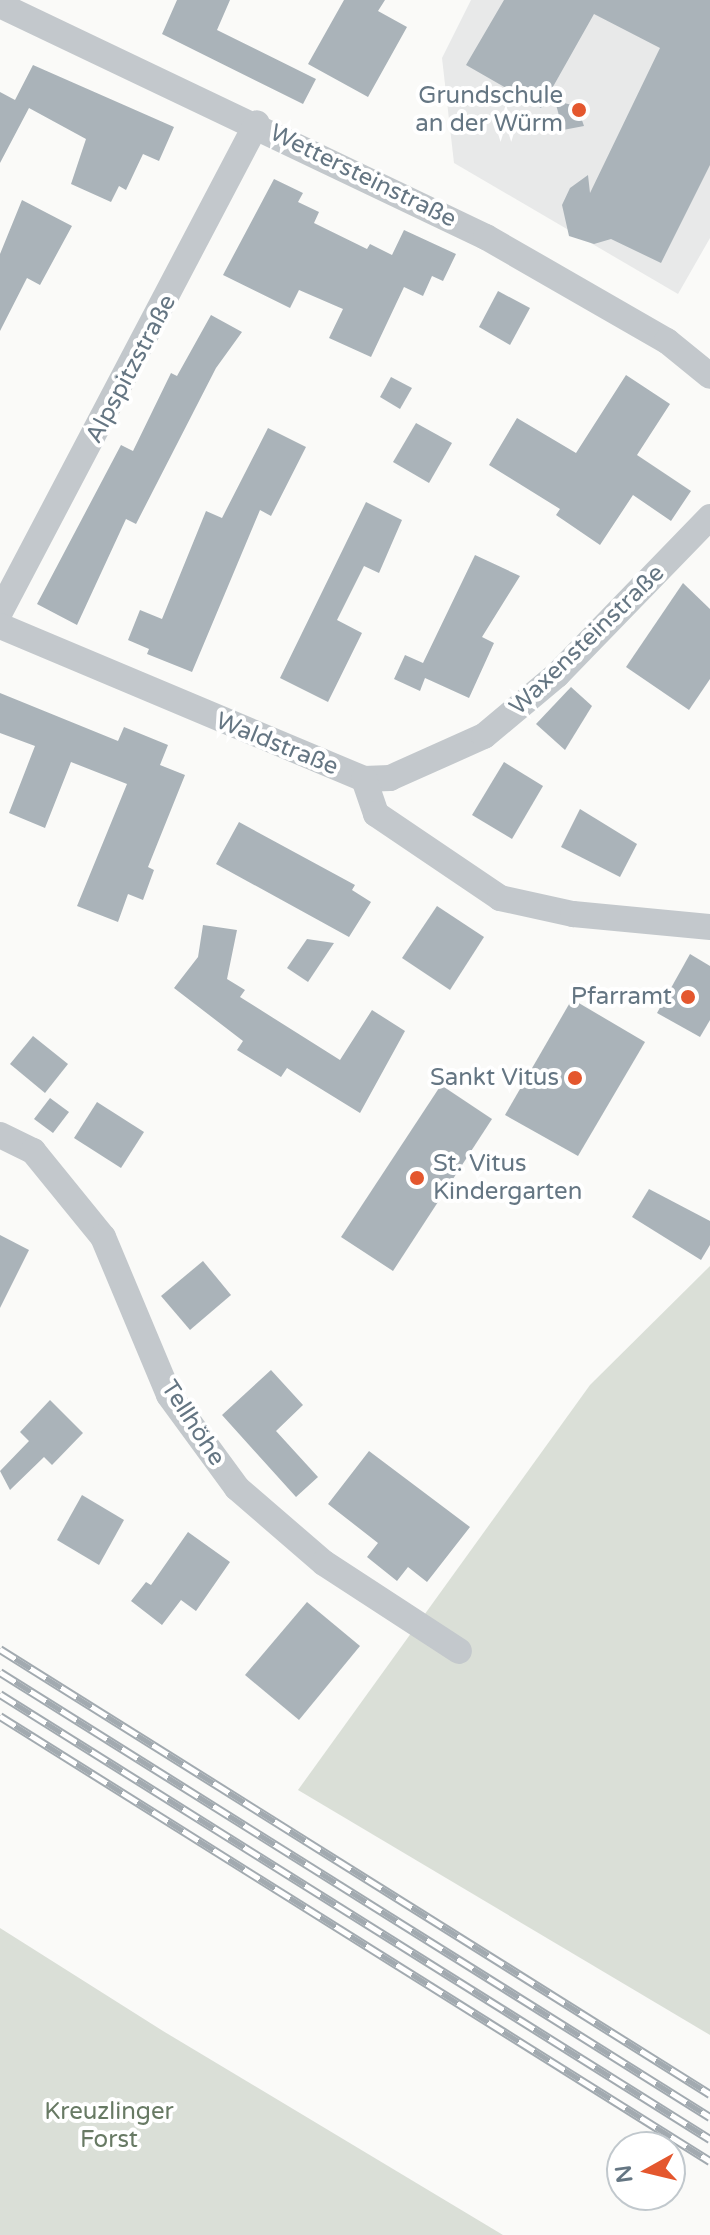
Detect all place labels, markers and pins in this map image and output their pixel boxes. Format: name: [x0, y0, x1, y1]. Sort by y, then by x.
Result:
place label: Grundschule an der Würm: [415, 82, 563, 138]
marker: Grundschule an der Würm: [570, 101, 588, 119]
place label: Pfarramt: [571, 983, 672, 1011]
marker: Pfarramt: [679, 988, 697, 1006]
place label: Sankt Vitus: [430, 1064, 559, 1092]
marker: Sankt Vitus: [566, 1069, 584, 1087]
place label: St. Vitus Kindergarten: [433, 1150, 582, 1206]
marker: St. Vitus Kindergarten: [408, 1169, 426, 1187]

